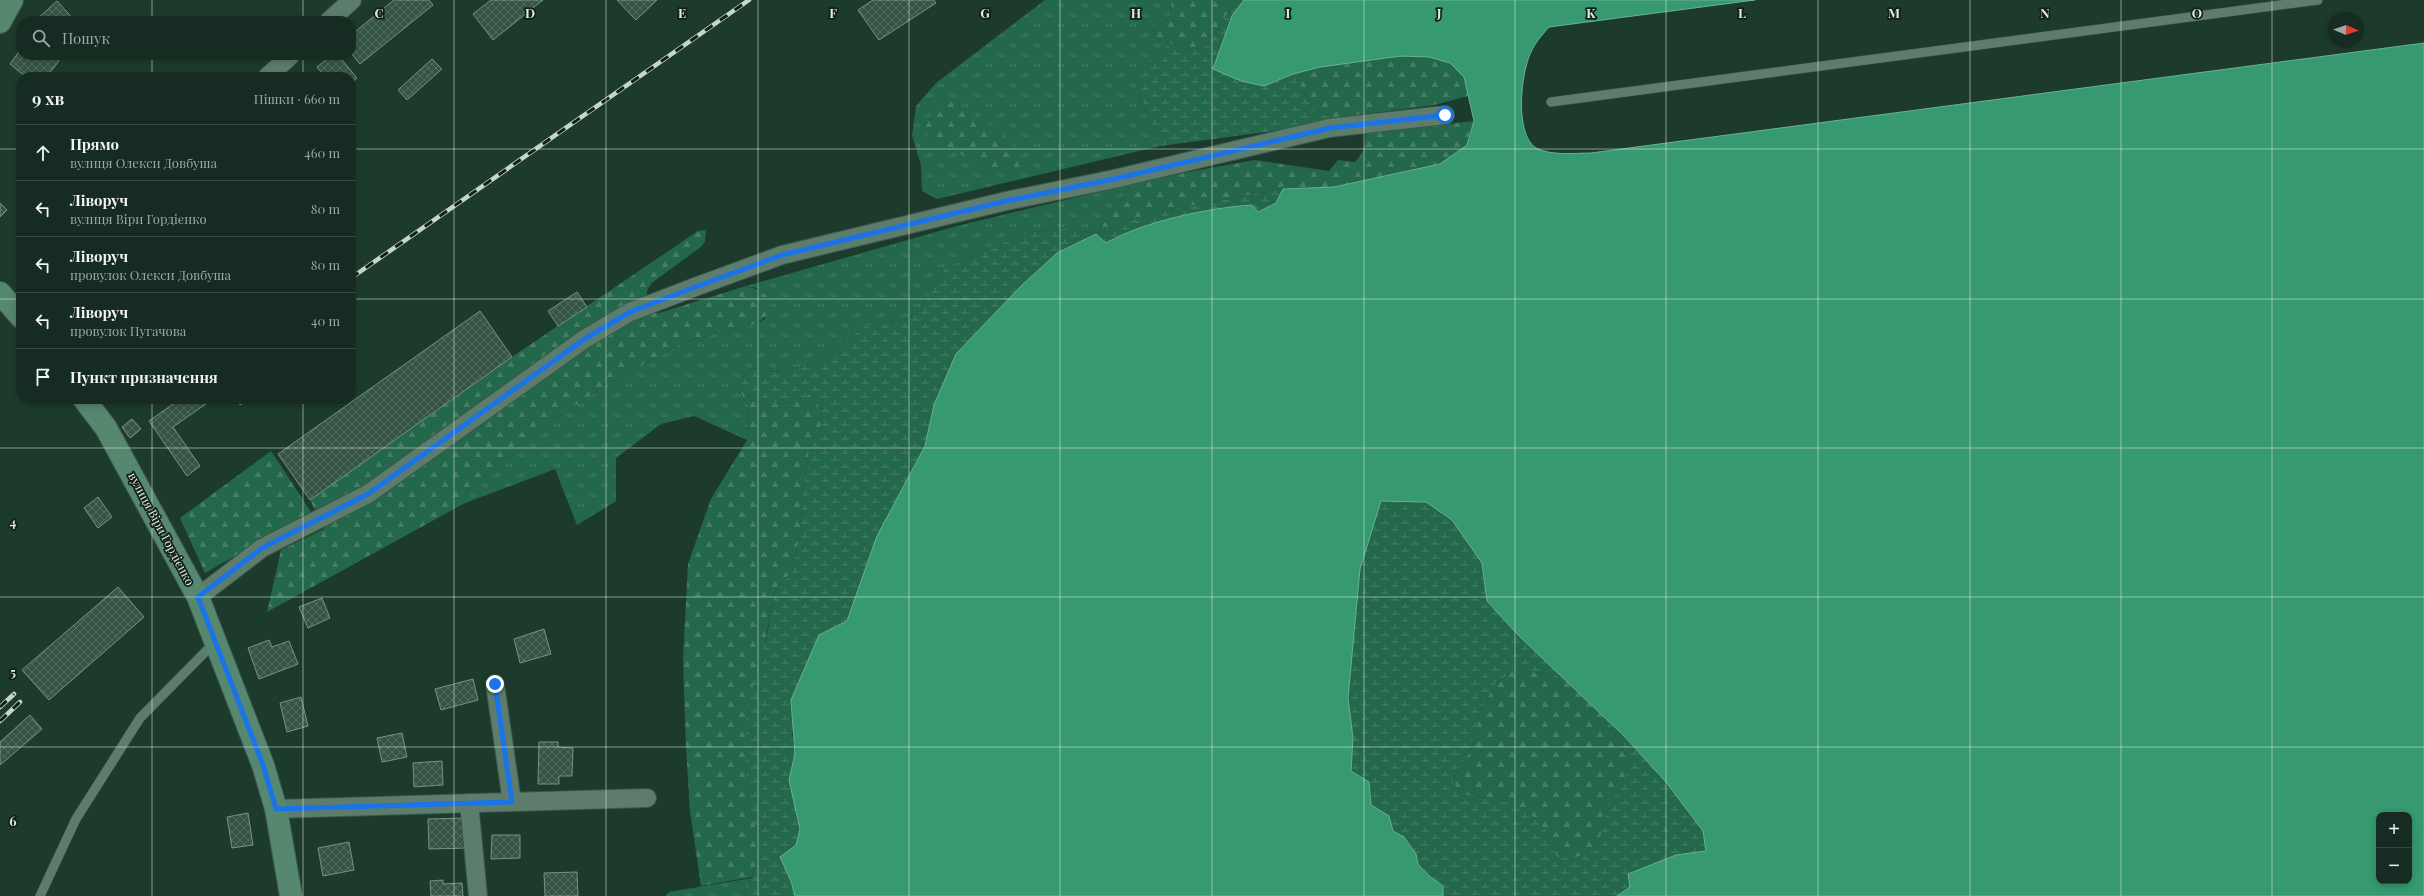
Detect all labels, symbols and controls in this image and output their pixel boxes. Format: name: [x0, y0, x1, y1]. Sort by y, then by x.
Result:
text: C: [374, 4, 384, 21]
text: D: [525, 4, 535, 21]
text: E: [678, 4, 686, 21]
text: F: [829, 4, 837, 21]
text: G: [980, 4, 990, 21]
text: H: [1131, 4, 1141, 21]
text: I: [1286, 4, 1291, 21]
text: J: [1436, 4, 1442, 21]
text: K: [1586, 4, 1596, 21]
text: L: [1738, 4, 1746, 21]
text: M: [1888, 4, 1900, 21]
text: N: [2040, 4, 2050, 21]
text: O: [2192, 4, 2202, 21]
north arrow: [2328, 12, 2364, 48]
search box: [16, 16, 356, 60]
icon: search: [30, 27, 52, 49]
text: Пошук: [62, 28, 110, 48]
text: 9 хв: [32, 87, 64, 109]
text: Пішки · 660 m: [254, 90, 340, 107]
route start: [1436, 106, 1454, 124]
text: Прямо: [70, 134, 119, 154]
icon: ahead: [32, 142, 54, 164]
text: 460 m: [304, 144, 340, 161]
text: вулиця Олекси Довбуша: [70, 154, 217, 171]
text: Ліворуч: [70, 190, 128, 210]
icon: left: [32, 198, 54, 220]
text: 80 m: [311, 200, 340, 217]
text: вулиця Віри Гордієнко: [70, 210, 207, 227]
text: Ліворуч: [70, 246, 128, 266]
icon: left: [32, 254, 54, 276]
text: 80 m: [311, 256, 340, 273]
text: провулок Олекси Довбуша: [70, 266, 231, 283]
text: Ліворуч: [70, 302, 128, 322]
icon: left: [32, 310, 54, 332]
text: 40 m: [311, 312, 340, 329]
text: провулок Пугачова: [70, 322, 186, 339]
icon: arrive: [32, 366, 54, 388]
text: Пункт призначення: [70, 367, 218, 387]
street label: вулиця Віри Гордієнко: [125, 469, 199, 588]
text: 4: [10, 513, 17, 530]
text: 5: [10, 663, 16, 680]
route end: [486, 675, 504, 693]
text: 6: [9, 812, 17, 829]
map controls: [2376, 812, 2412, 884]
button: +: [2376, 812, 2412, 848]
button: −: [2376, 848, 2412, 884]

